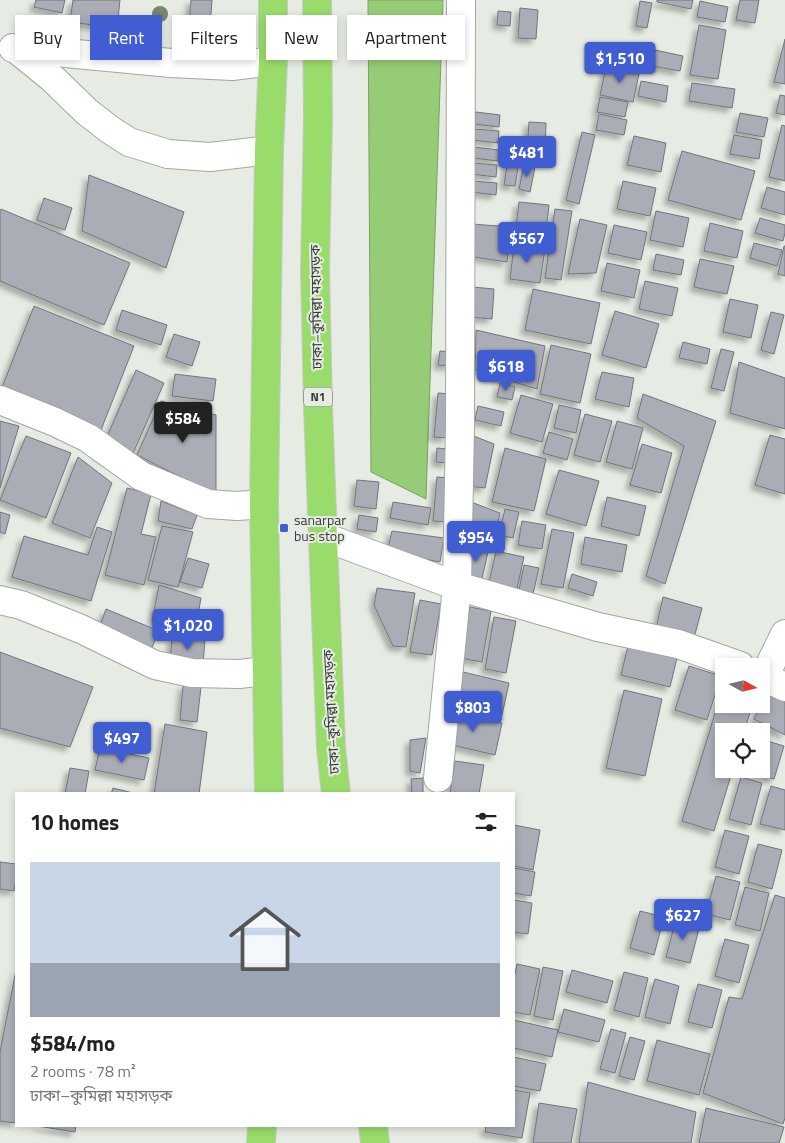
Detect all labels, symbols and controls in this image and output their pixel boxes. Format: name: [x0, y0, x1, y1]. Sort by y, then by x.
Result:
chip: Buy: [15, 15, 80, 60]
chip: Rent: [90, 15, 162, 60]
chip: Filters: [172, 15, 256, 60]
chip: New: [266, 15, 337, 60]
chip: Apartment: [347, 15, 465, 60]
pin: $1,510: [579, 42, 661, 84]
text: $1,510: [595, 46, 645, 70]
pin: $481: [497, 136, 557, 178]
text: $481: [509, 140, 545, 164]
pin: $567: [497, 222, 557, 264]
text: $567: [509, 226, 545, 250]
street label: ঢাকা–কুমিল্লা মহাসড়ক: [304, 244, 327, 371]
pin: $618: [476, 350, 536, 392]
text: $618: [488, 354, 524, 378]
road number: N1: [304, 388, 332, 407]
pin: $584: [153, 402, 213, 444]
text: $584: [165, 406, 201, 430]
place label: sanarpar bus stop: [294, 509, 346, 546]
pin: $954: [446, 520, 506, 563]
marker: sanarpar bus stop: [278, 522, 290, 534]
text: $954: [458, 525, 494, 549]
pin: $1,020: [147, 608, 229, 651]
text: $1,020: [163, 613, 213, 637]
street label: ঢাকা–কুমিল্লা মহাসড়ক: [317, 649, 344, 776]
north arrow: [715, 658, 770, 712]
map controls: [715, 658, 770, 778]
pin: $803: [443, 690, 503, 733]
text: $803: [455, 695, 491, 719]
pin: $497: [92, 722, 152, 764]
button: locate: [715, 723, 770, 778]
text: $497: [104, 726, 140, 750]
text: 10 homes: [30, 806, 119, 838]
icon: filters: [472, 808, 500, 836]
icon: home: [220, 894, 310, 984]
pin: $627: [653, 898, 713, 941]
text: $627: [665, 903, 701, 927]
text: $584/mo: [30, 1027, 115, 1059]
text: 2 rooms · 78 m²: [30, 1059, 135, 1083]
text: ঢাকা–কুমিল্লা মহাসড়ক: [30, 1083, 173, 1107]

